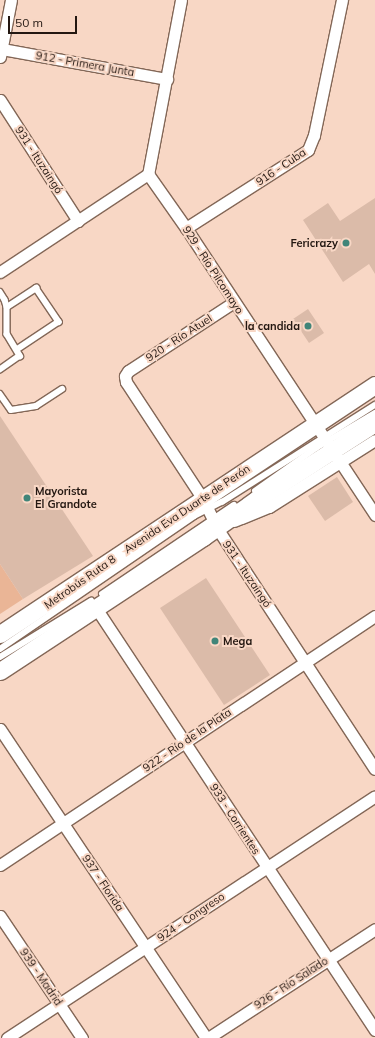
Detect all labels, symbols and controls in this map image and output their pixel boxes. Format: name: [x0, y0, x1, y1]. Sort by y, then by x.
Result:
scale bar: [10, 8, 79, 34]
text: 50 m: [15, 15, 43, 30]
street label: 912 - Primera Junta: [35, 49, 135, 79]
street label: 931 - Ituzaingó: [12, 124, 66, 196]
street label: 916 - Cuba: [254, 146, 308, 188]
street label: 929 - Río Pilcomayo: [180, 224, 246, 316]
place label: Fericrazy: [290, 236, 338, 250]
marker: Fericrazy: [341, 238, 351, 248]
street label: 920 - Río Atuel: [143, 312, 215, 364]
place label: la candida: [245, 319, 300, 333]
marker: la candida: [303, 321, 313, 331]
street label: Avenida Eva Duarte de Perón: [121, 462, 253, 556]
place label: Mayorista El Grandote: [35, 485, 97, 511]
marker: Mayorista El Grandote: [22, 493, 32, 503]
street label: 931 - Ituzaingó: [220, 538, 274, 610]
street label: Metrobús Ruta 8: [42, 552, 118, 612]
place label: Mega: [223, 634, 252, 648]
marker: Mega: [210, 636, 220, 646]
street label: 922 - Río de la Plata: [140, 705, 234, 775]
street label: 933 - Corrientes: [207, 781, 263, 857]
street label: 937 - Florida: [79, 852, 127, 914]
street label: 924 - Congreso: [155, 890, 227, 944]
street label: 939 - Madrid: [17, 946, 65, 1008]
street label: 926 - Río Salado: [252, 954, 330, 1012]

